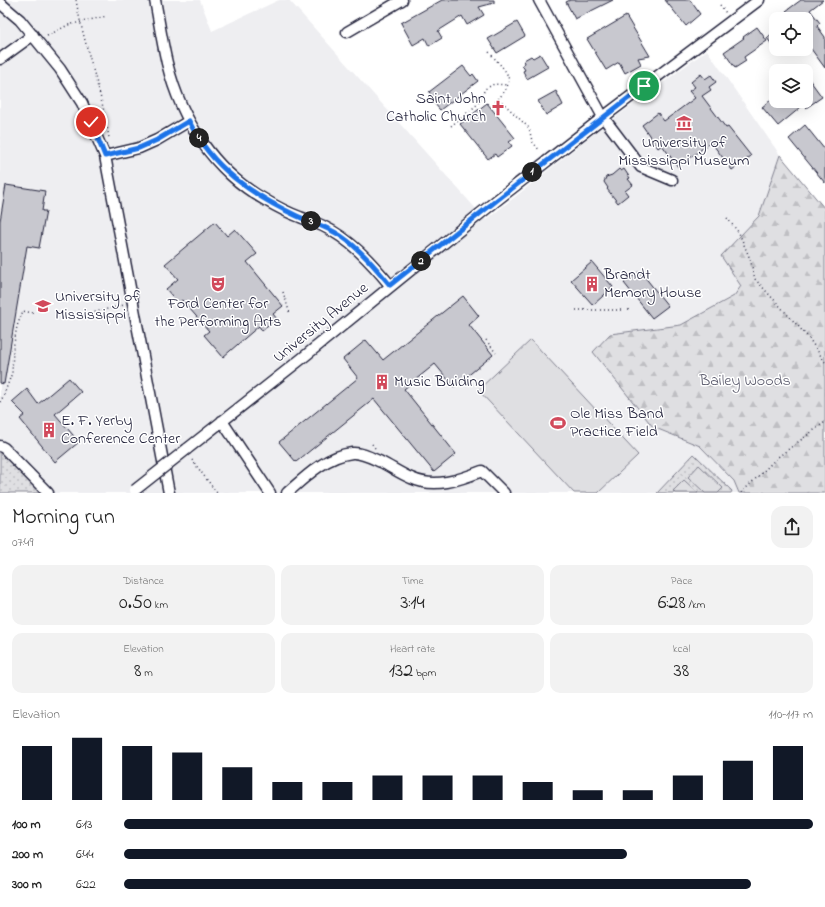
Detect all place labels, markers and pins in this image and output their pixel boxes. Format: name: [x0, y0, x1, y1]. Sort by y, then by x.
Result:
pin: [627, 69, 661, 103]
place label: Saint John Catholic Church: [386, 87, 486, 129]
church icon: Saint John Catholic Church: [489, 99, 507, 117]
pin: [74, 105, 108, 139]
museum icon: University of Mississippi Museum: [675, 114, 693, 132]
pin: 4: [189, 128, 209, 148]
place label: University of Mississippi Museum: [619, 131, 749, 173]
pin: 1: [522, 162, 542, 182]
pin: 3: [301, 211, 321, 231]
pin: 2: [411, 251, 431, 271]
place label: Brandt Memory House: [603, 263, 702, 305]
theatre icon: Ford Center for the Performing Arts: [209, 275, 227, 293]
building icon: Brandt Memory House: [583, 275, 601, 293]
place label: University of Mississippi: [55, 285, 140, 327]
place label: Ford Center for the Performing Arts: [154, 292, 282, 334]
school or university icon: University of Mississippi: [34, 297, 52, 315]
place label: Music Buiding: [394, 370, 485, 394]
building icon: Music Buiding: [373, 373, 391, 391]
place label: Ole Miss Band Practice Field: [570, 402, 664, 444]
place label: E. F. Yerby Conference Center: [61, 409, 180, 451]
sports icon: Ole Miss Band Practice Field: [549, 414, 567, 432]
building icon: E. F. Yerby Conference Center: [40, 421, 58, 439]

